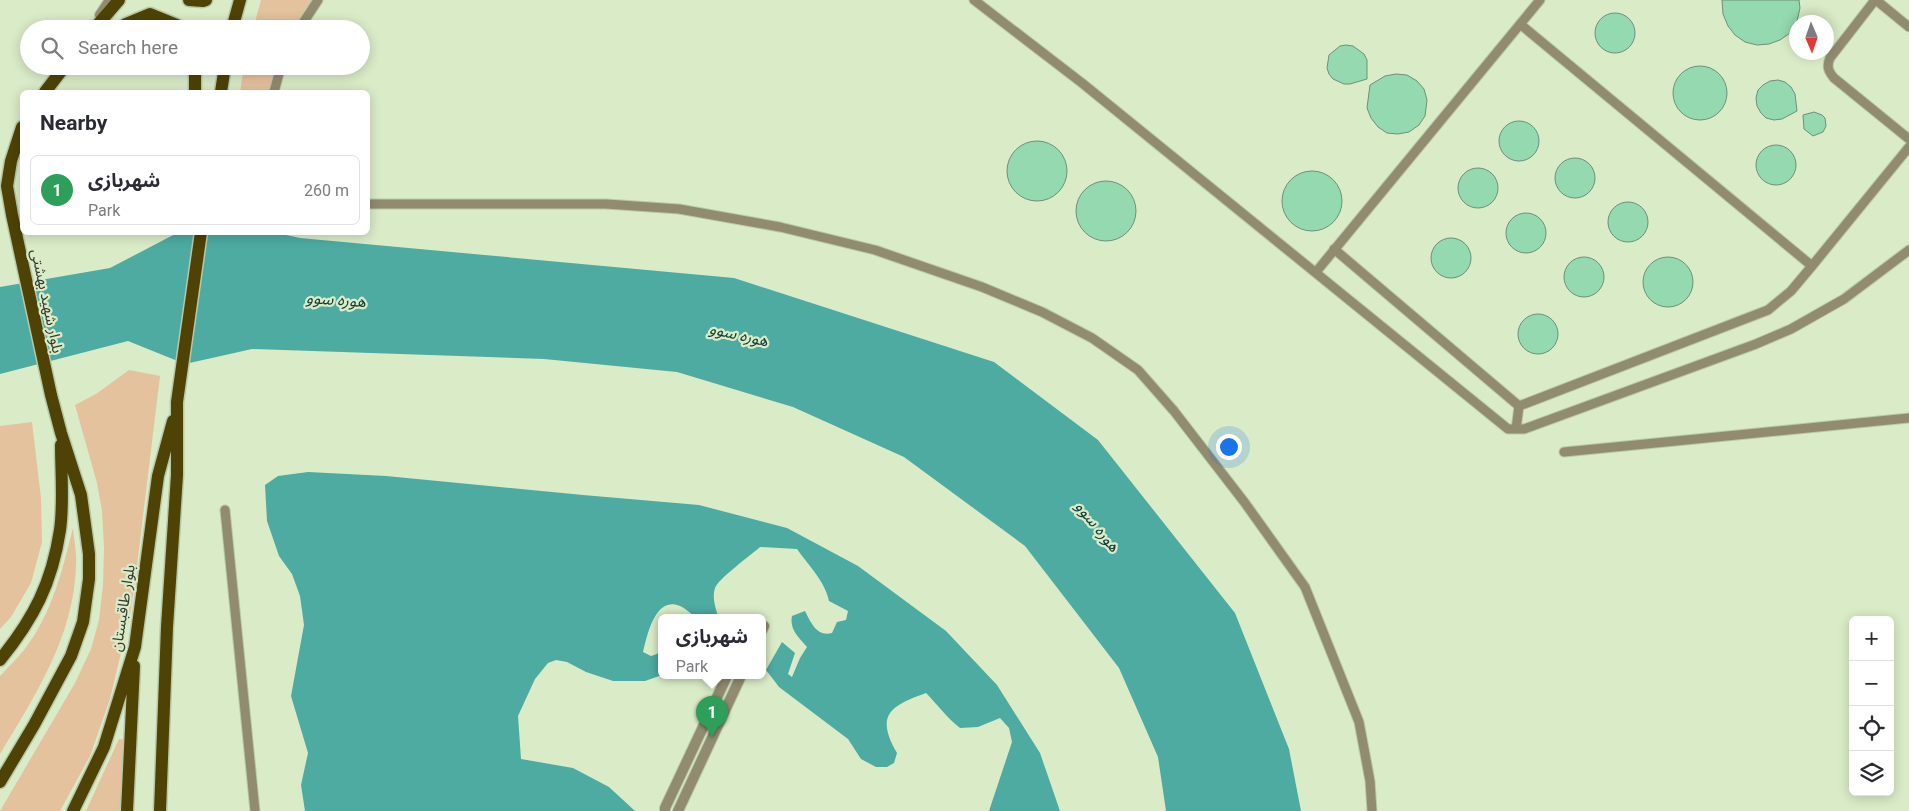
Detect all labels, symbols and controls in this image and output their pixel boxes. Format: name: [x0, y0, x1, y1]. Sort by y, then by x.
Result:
north arrow: [1789, 15, 1834, 60]
search box: [20, 20, 370, 75]
icon: search: [38, 34, 66, 62]
text: Search here: [78, 36, 178, 59]
text: Nearby: [40, 111, 107, 135]
text: شهربازی: [88, 169, 160, 192]
text: 1: [52, 181, 62, 200]
text: 260 m: [304, 181, 349, 200]
text: Park: [88, 201, 120, 220]
street label: بلوار شهید بهشتی: [27, 247, 67, 355]
water label: هوره سوو: [306, 288, 367, 311]
water label: هوره سوو: [708, 319, 771, 351]
your location: [1216, 434, 1242, 460]
water label: هوره سوو: [1071, 497, 1124, 556]
street label: بلوار طاقبستان: [107, 563, 139, 653]
popup: [658, 614, 766, 679]
map controls: [1849, 616, 1894, 796]
button: +: [1849, 616, 1894, 661]
text: شهربازی: [676, 625, 748, 648]
text: Park: [676, 657, 708, 676]
button: −: [1849, 661, 1894, 706]
pin: 1: [696, 696, 728, 737]
button: locate: [1849, 706, 1894, 751]
button: layers: [1849, 751, 1894, 796]

